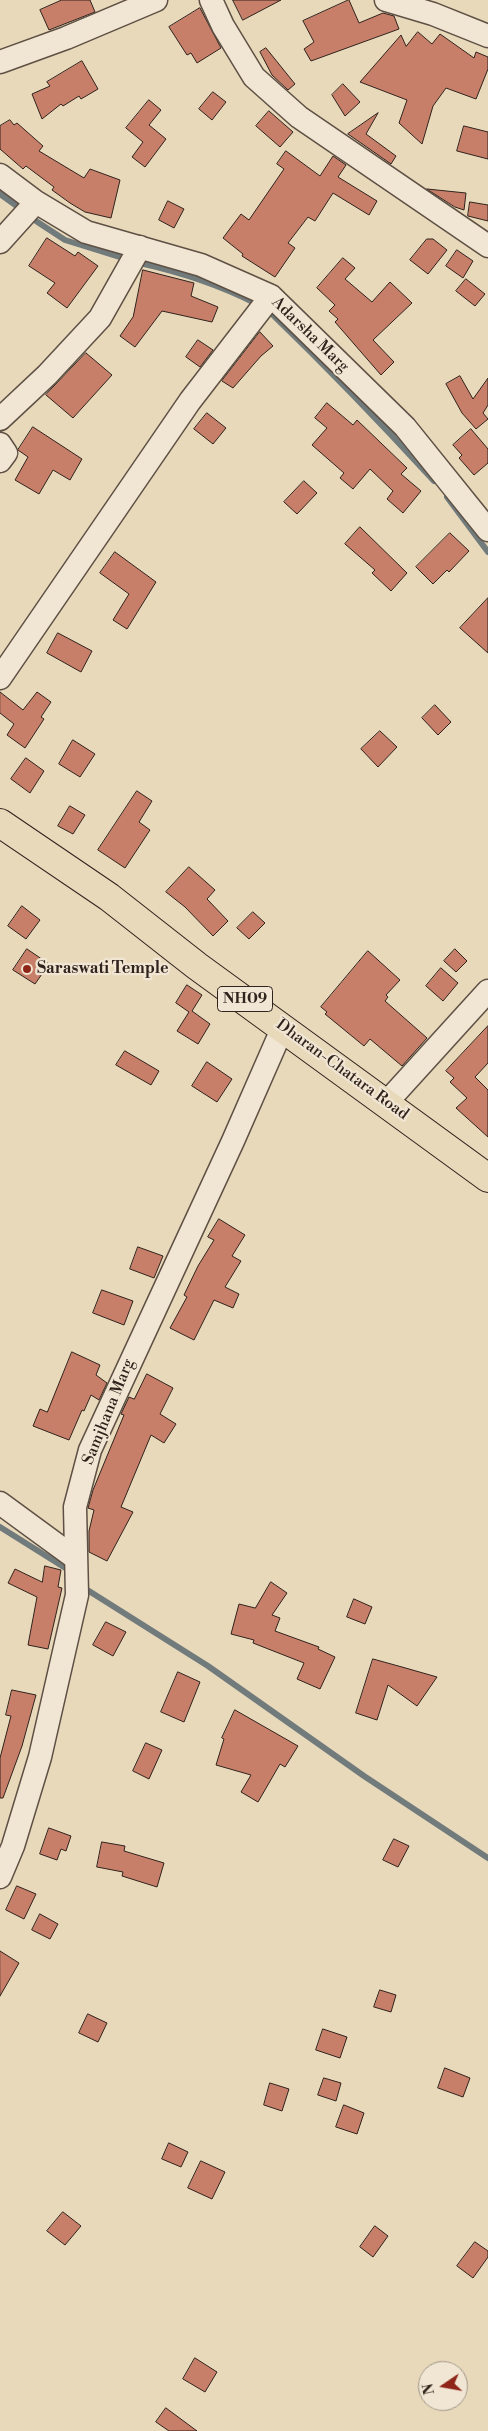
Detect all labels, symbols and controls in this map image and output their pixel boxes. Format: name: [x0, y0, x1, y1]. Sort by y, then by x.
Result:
street label: Adarsha Marg: [267, 293, 353, 377]
place label: Saraswati Temple: [37, 959, 169, 979]
marker: Saraswati Temple: [21, 963, 33, 975]
road number: NH09: [218, 986, 272, 1012]
street label: Dharan-Chatara Road: [272, 1015, 412, 1125]
street label: Samjhana Marg: [79, 1356, 139, 1468]
north arrow: [418, 2361, 468, 2411]
text: N: [419, 2382, 439, 2396]

